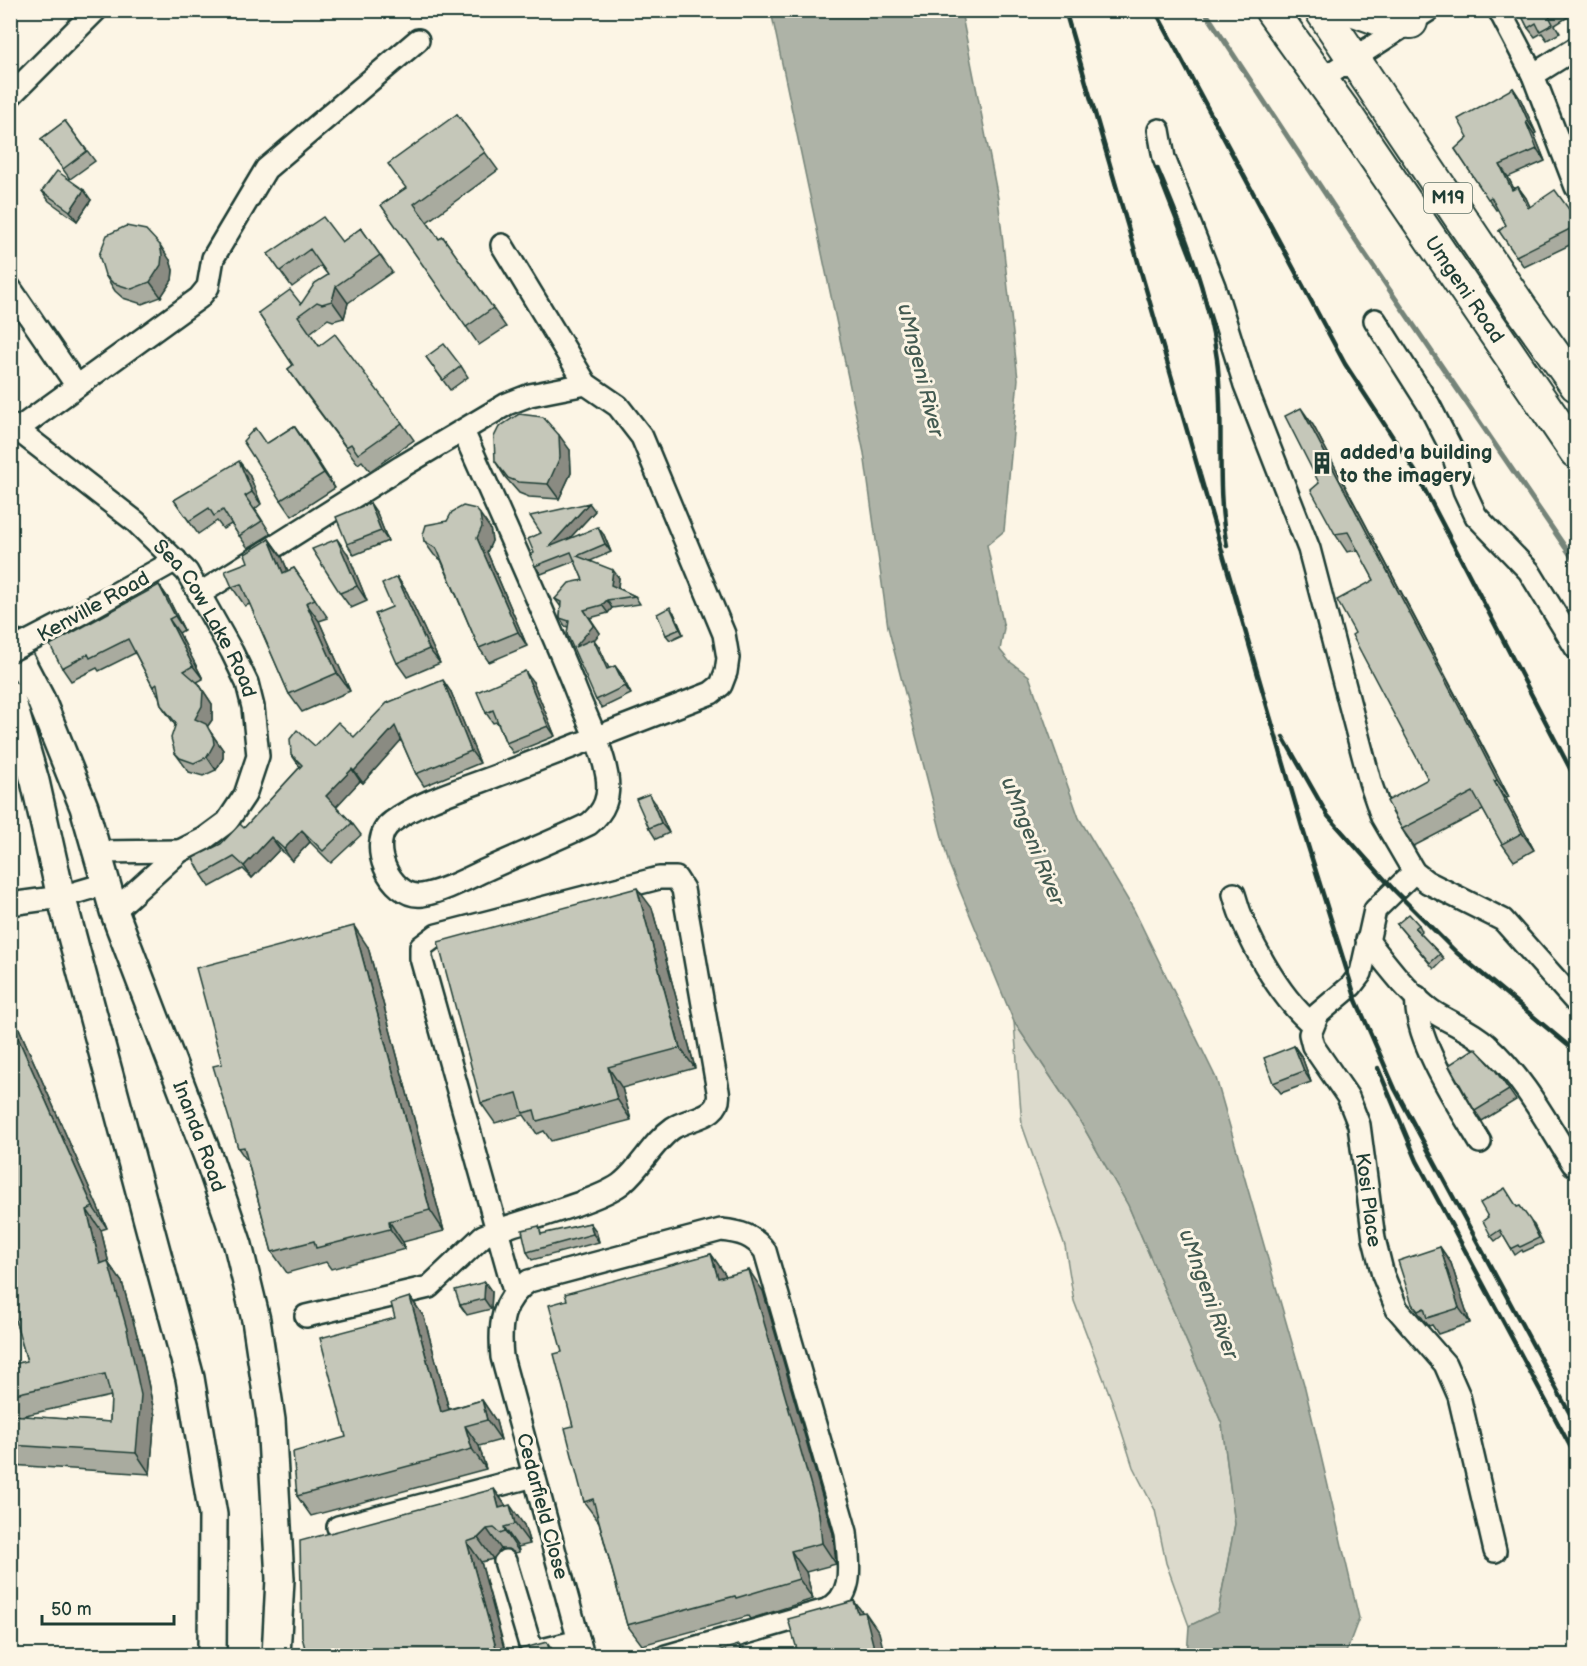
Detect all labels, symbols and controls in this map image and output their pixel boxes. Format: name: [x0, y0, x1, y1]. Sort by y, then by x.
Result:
road number: M19: [1424, 183, 1472, 213]
street label: Umgeni Road: [1419, 232, 1509, 348]
water label: uMngeni River: [892, 301, 949, 441]
place label: added a building to the imagery: [1339, 441, 1492, 488]
building icon: added a building to the imagery: [1309, 450, 1335, 476]
street label: Sea Cow Lake Road: [148, 535, 261, 700]
street label: Kenville Road: [33, 566, 154, 648]
water label: uMngeni River: [995, 773, 1070, 910]
street label: Inanda Road: [167, 1077, 230, 1195]
street label: Kosi Place: [1350, 1151, 1387, 1250]
water label: uMngeni River: [1173, 1226, 1244, 1364]
street label: Cedarfield Close: [511, 1430, 573, 1582]
scale bar: [42, 1588, 174, 1626]
text: 50 m: [51, 1599, 92, 1620]

